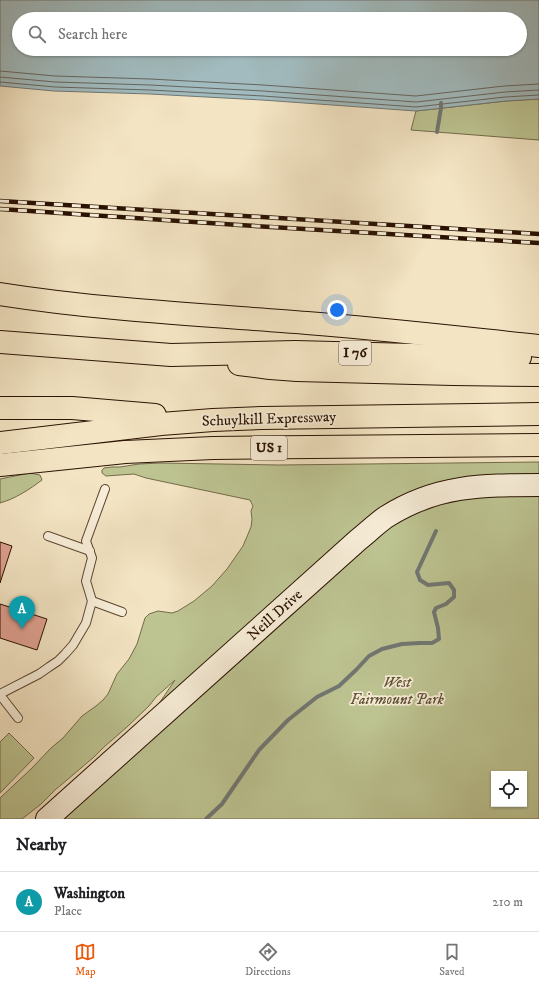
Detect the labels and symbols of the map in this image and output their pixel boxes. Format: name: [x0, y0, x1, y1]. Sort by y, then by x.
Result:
your location: [327, 300, 347, 320]
road number: I 76: [339, 341, 371, 365]
street label: Schuylkill Expressway: [201, 407, 337, 431]
road number: US 1: [251, 436, 287, 460]
street label: Neill Drive: [243, 585, 307, 645]
pin: A: [9, 596, 35, 629]
park label: West Fairmount Park: [350, 673, 445, 709]

